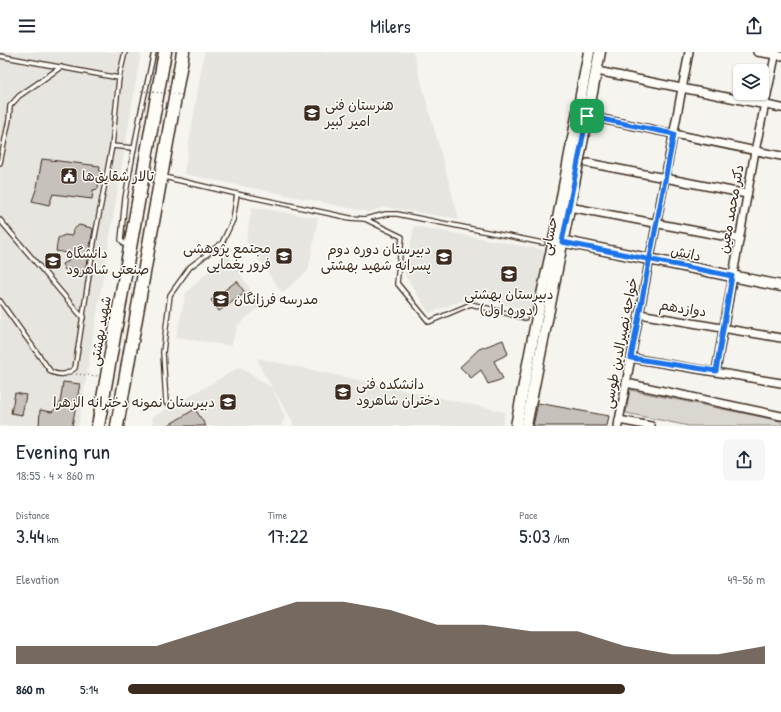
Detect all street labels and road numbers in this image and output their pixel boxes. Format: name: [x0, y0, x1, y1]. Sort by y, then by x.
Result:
street label: دکتر محمد معین: [713, 163, 748, 255]
street label: حسابی: [535, 215, 562, 257]
street label: دانش: [669, 240, 703, 265]
street label: خواجه نصیرالدین طوسی: [597, 276, 642, 410]
street label: شهید بهشتی: [84, 294, 115, 368]
street label: دوازدهم: [658, 294, 708, 323]

